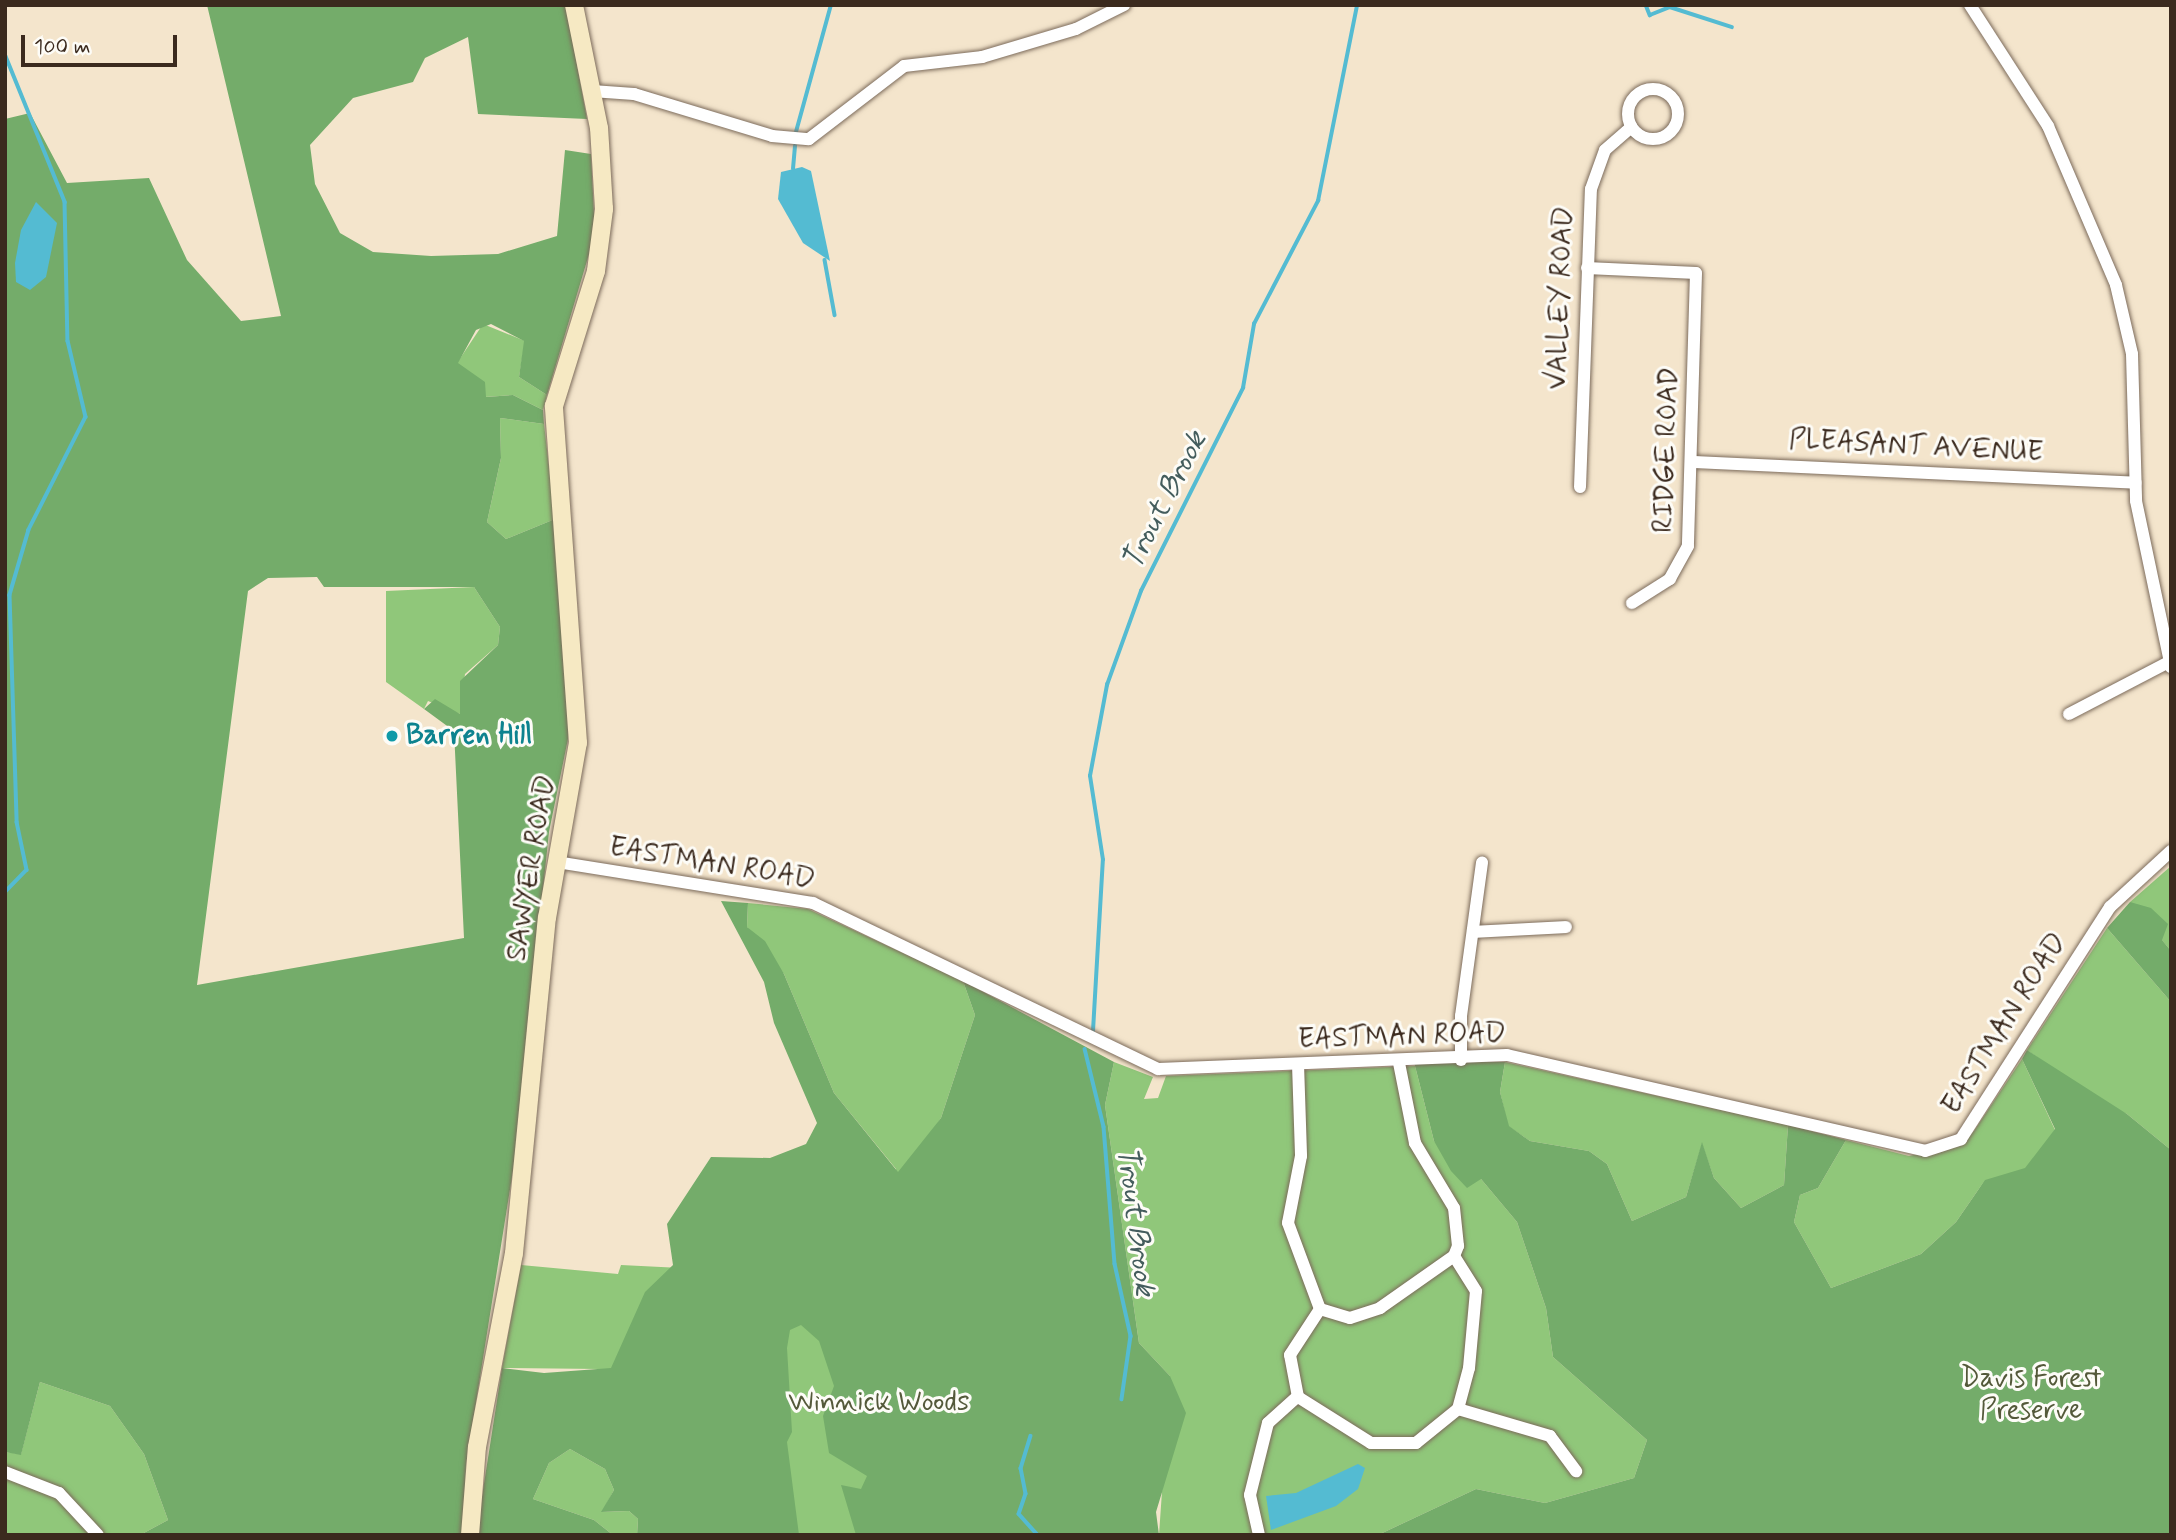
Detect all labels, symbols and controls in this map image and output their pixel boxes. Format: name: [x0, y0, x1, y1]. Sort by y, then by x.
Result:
scale bar: [24, 21, 180, 65]
text: 100 m: [34, 33, 90, 61]
street label: VALLEY ROAD: [1541, 206, 1581, 390]
street label: RIDGE ROAD: [1647, 366, 1687, 534]
street label: PLEASANT AVENUE: [1789, 424, 2043, 470]
water label: Trout Brook: [1115, 425, 1215, 577]
place label: Barren Hill: [406, 719, 534, 753]
marker: Barren Hill: [384, 728, 400, 744]
street label: SAWYER ROAD: [501, 773, 563, 963]
street label: EASTMAN ROAD: [608, 831, 816, 897]
street label: EASTMAN ROAD: [1936, 928, 2074, 1120]
street label: EASTMAN ROAD: [1298, 1017, 1506, 1057]
water label: Trout Brook: [1108, 1144, 1162, 1298]
park label: Davis Forest Preserve: [1960, 1362, 2102, 1428]
park label: Winnick Woods: [787, 1386, 971, 1420]

